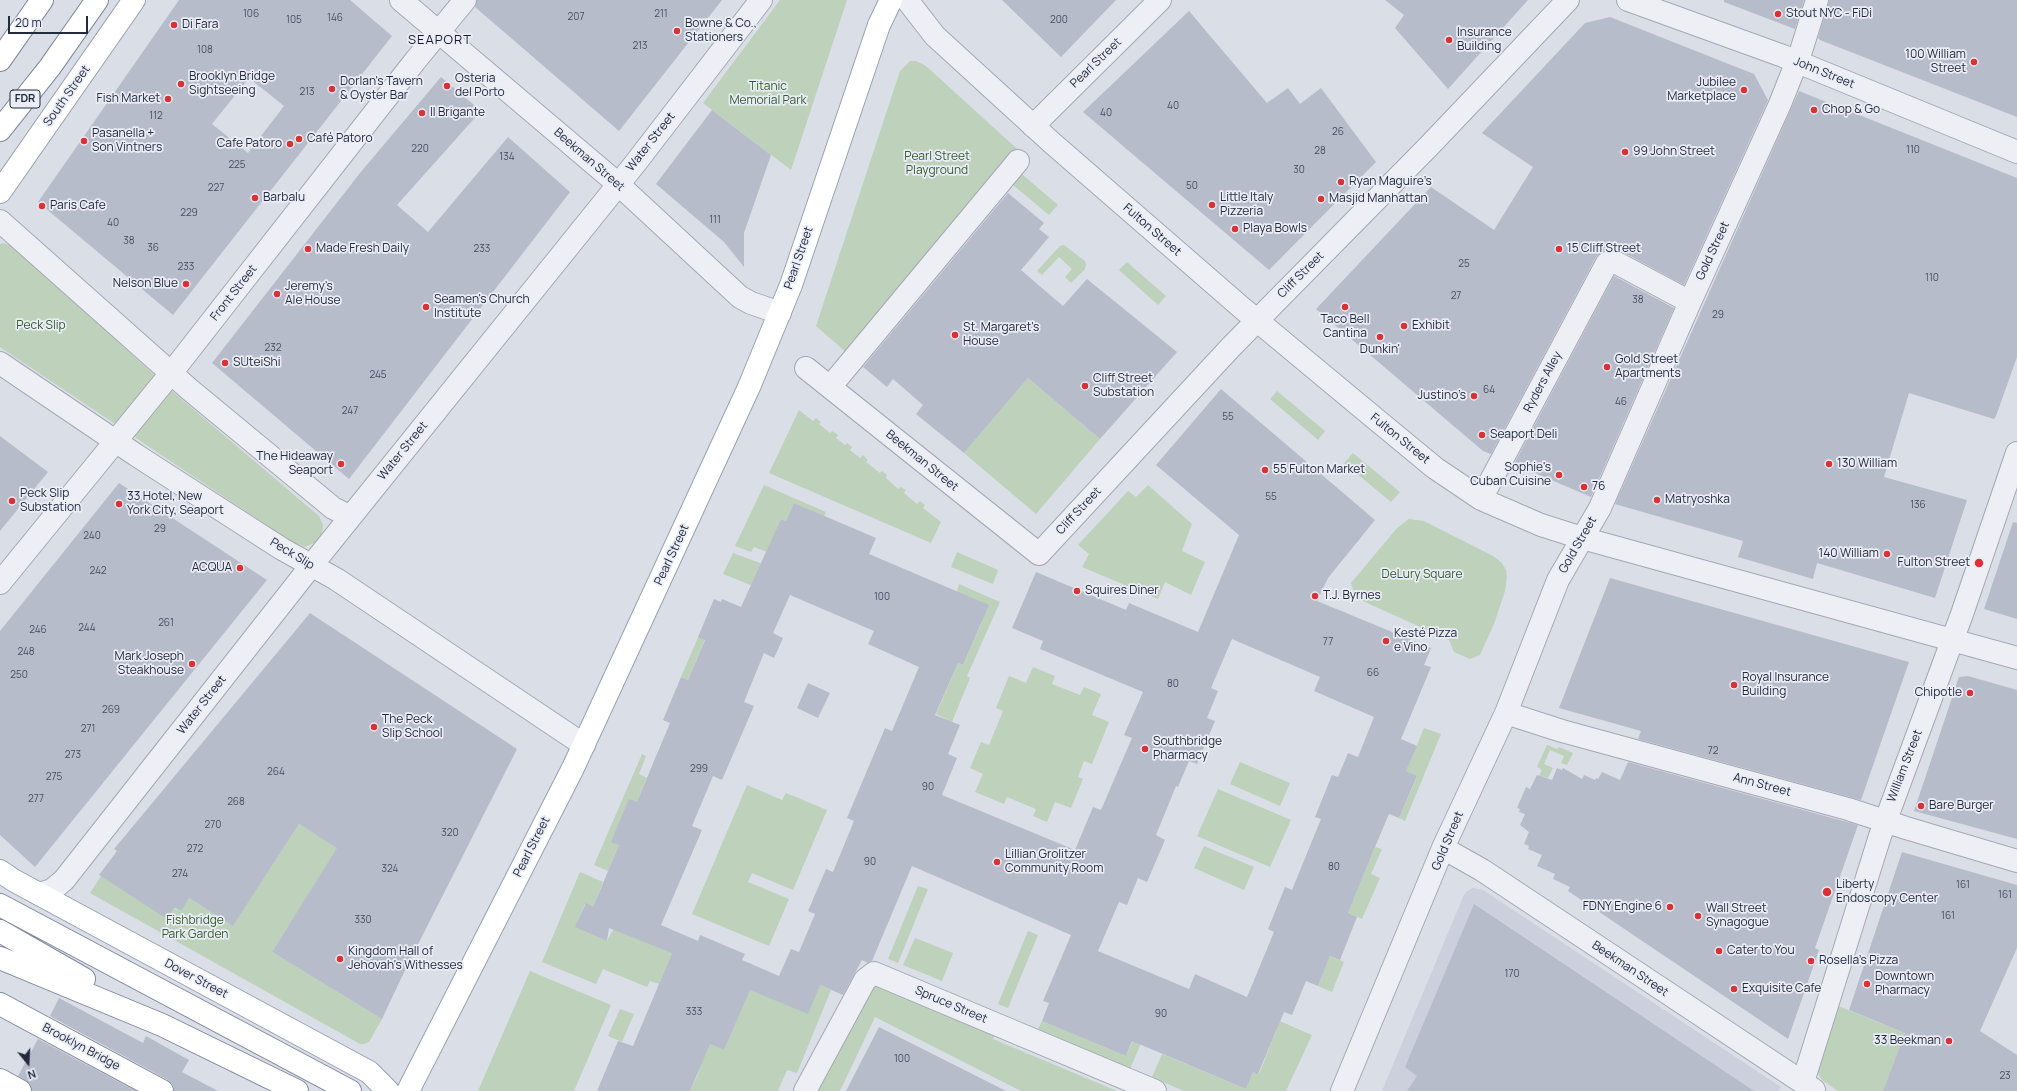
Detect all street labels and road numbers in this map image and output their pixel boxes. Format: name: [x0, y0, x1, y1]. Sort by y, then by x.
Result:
street label: Pearl Street: [1067, 35, 1125, 91]
street label: John Street: [1791, 54, 1857, 92]
street label: South Street: [41, 63, 93, 129]
road number: FDR: [10, 90, 40, 108]
street label: Water Street: [624, 110, 678, 174]
street label: Beekman Street: [551, 125, 627, 195]
street label: Fulton Street: [1120, 201, 1184, 259]
street label: Gold Street: [1693, 219, 1733, 283]
street label: Pearl Street: [782, 225, 816, 291]
street label: Cliff Street: [1275, 249, 1327, 301]
street label: Front Street: [208, 262, 260, 324]
street label: Ryders Alley: [1521, 349, 1565, 415]
street label: Fulton Street: [1367, 411, 1433, 467]
street label: Water Street: [375, 419, 431, 483]
street label: Beekman Street: [883, 427, 961, 495]
street label: Cliff Street: [1053, 484, 1105, 538]
street label: Gold Street: [1556, 514, 1600, 576]
street label: Pearl Street: [652, 522, 692, 588]
street label: Peck Slip: [267, 535, 317, 573]
street label: Water Street: [175, 673, 229, 737]
street label: William Street: [1885, 728, 1925, 804]
street label: Ann Street: [1731, 770, 1793, 800]
street label: Gold Street: [1429, 809, 1467, 873]
street label: Pearl Street: [511, 815, 553, 879]
street label: Beekman Street: [1589, 938, 1671, 1000]
street label: Dover Street: [162, 956, 230, 1002]
street label: Spruce Street: [913, 983, 989, 1027]
street label: Brooklyn Bridge: [40, 1020, 122, 1074]

